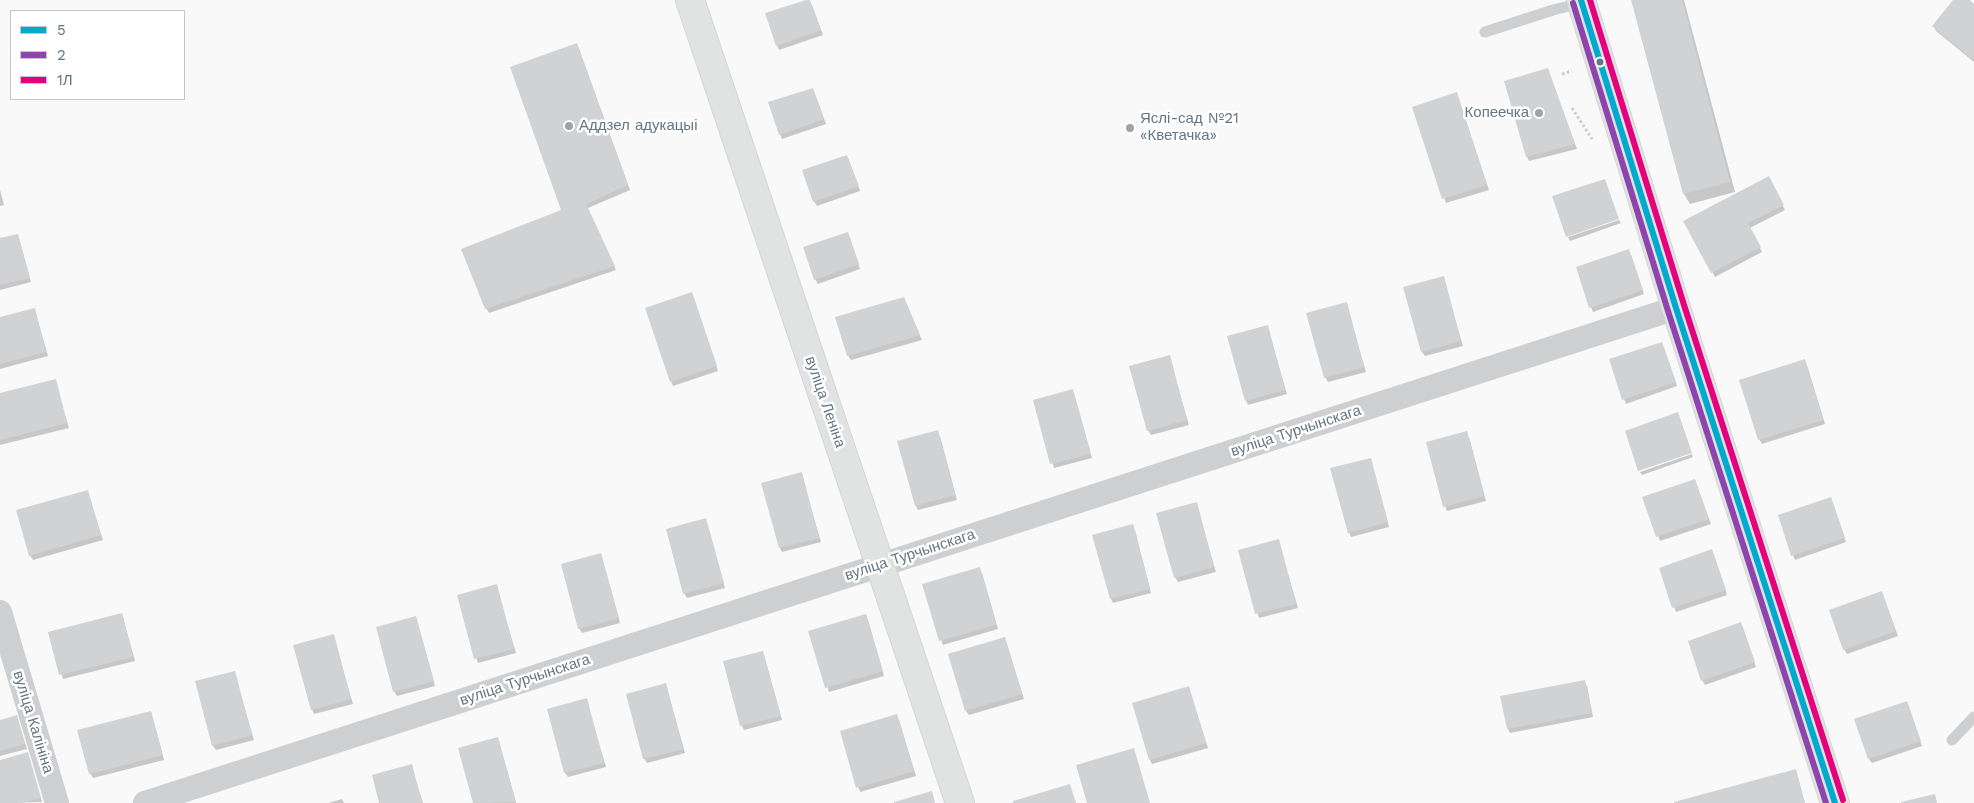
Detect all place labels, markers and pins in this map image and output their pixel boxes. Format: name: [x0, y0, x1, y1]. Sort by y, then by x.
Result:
unlabelled marker: [1595, 57, 1605, 67]
place label: Копеечка: [1465, 104, 1529, 122]
marker: Копеечка: [1533, 107, 1545, 119]
place label: Яслі-сад №21 «Кветачка»: [1140, 110, 1239, 145]
place label: Аддзел адукацыі: [579, 117, 697, 135]
marker: Аддзел адукацыі: [563, 120, 575, 132]
marker: Яслі-сад №21 «Кветачка»: [1124, 122, 1136, 134]

